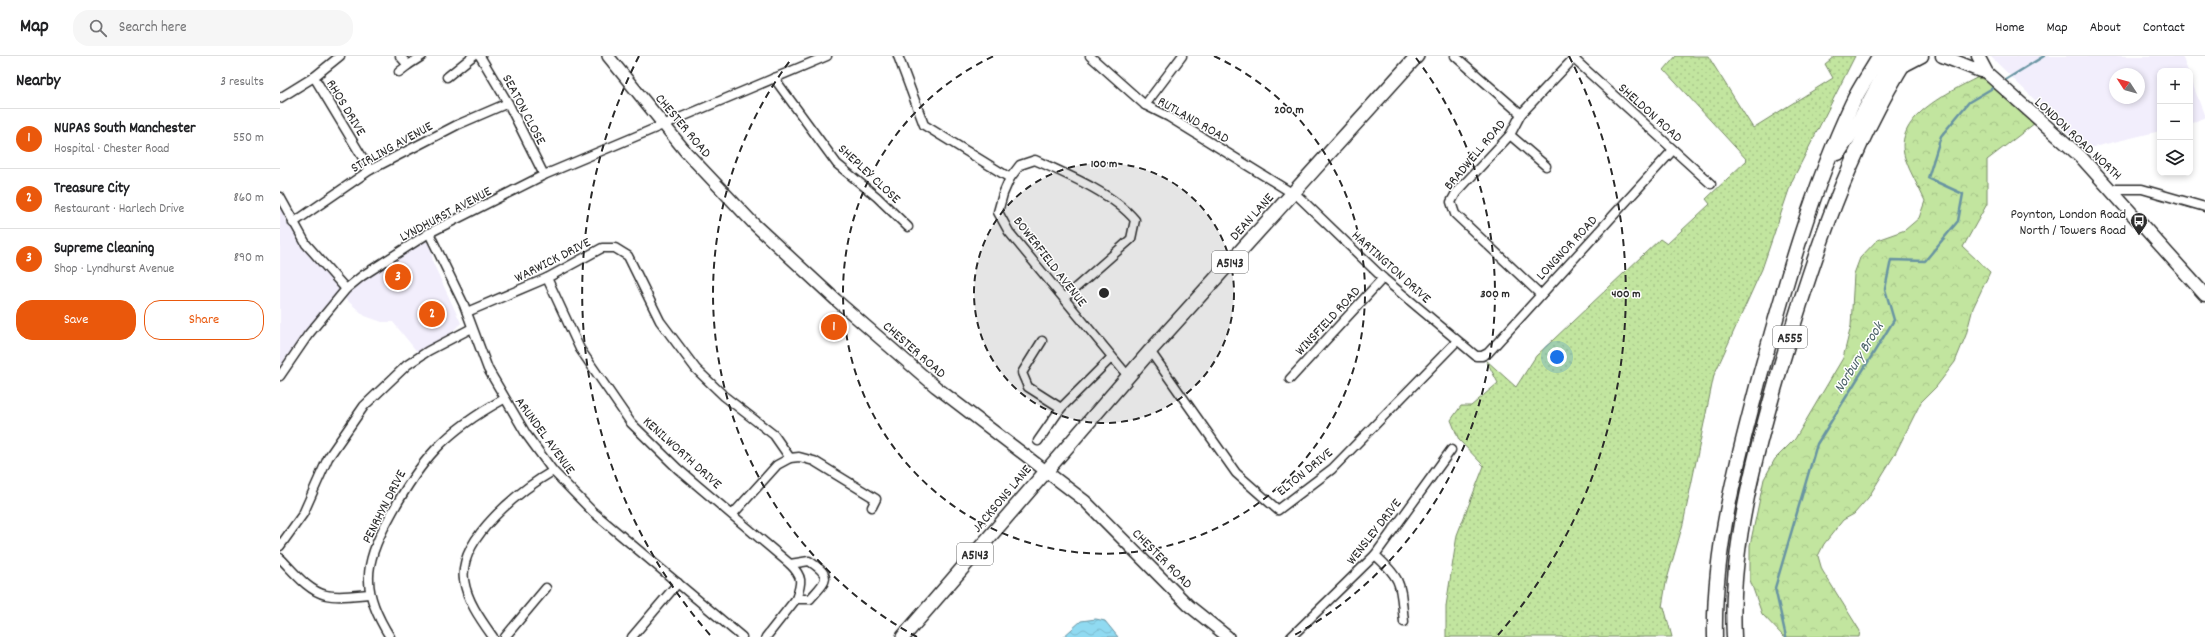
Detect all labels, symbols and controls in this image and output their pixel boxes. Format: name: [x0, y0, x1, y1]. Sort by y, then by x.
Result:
search box: [73, 10, 353, 46]
text: Map: [20, 14, 49, 41]
icon: search: [87, 17, 109, 39]
text: Search here: [119, 17, 187, 39]
text: Home: [1995, 18, 2024, 38]
text: Map: [2046, 18, 2068, 38]
text: About: [2090, 18, 2121, 38]
text: Contact: [2143, 18, 2185, 38]
north arrow: [2109, 68, 2145, 104]
map controls: [2157, 68, 2193, 176]
button: +: [2157, 68, 2193, 104]
text: Nearby: [16, 70, 60, 94]
street label: SEATON CLOSE: [496, 71, 550, 149]
text: 3 results: [220, 73, 264, 92]
street label: RHOS DRIVE: [321, 76, 370, 141]
street label: SHELDON ROAD: [1613, 79, 1686, 148]
street label: CHESTER ROAD: [650, 90, 715, 163]
street label: RUTLAND ROAD: [1154, 92, 1232, 149]
street label: LONDON ROAD NORTH: [2029, 93, 2126, 185]
text: 200 m: [1274, 102, 1304, 119]
button: −: [2157, 104, 2193, 140]
street label: BRADWELL ROAD: [1440, 115, 1511, 195]
street label: STIRLING AVENUE: [347, 117, 437, 179]
text: NUPAS South Manchester: [54, 118, 196, 140]
text: 1: [28, 129, 30, 148]
text: 550 m: [233, 129, 264, 148]
text: Hospital · Chester Road: [54, 140, 169, 159]
street label: SHEPLEY CLOSE: [833, 140, 905, 209]
button: layers: [2157, 140, 2193, 176]
text: 100 m: [1091, 156, 1117, 173]
text: Treasure City: [54, 178, 129, 200]
street label: LYNDHURST AVENUE: [396, 182, 496, 247]
text: 2: [26, 189, 32, 208]
text: 860 m: [233, 189, 264, 208]
street label: DEAN LANE: [1226, 189, 1280, 246]
text: Restaurant · Harlech Drive: [54, 200, 184, 219]
place label: Poynton, London Road North / Towers Road: [2010, 205, 2126, 241]
street label: LONGNOR ROAD: [1532, 211, 1603, 285]
bus stop icon: Poynton, London Road North / Towers Road: [2129, 211, 2149, 236]
street label: BOWERFIELD AVENUE: [1008, 213, 1091, 312]
street label: HARTINGTON DRIVE: [1347, 226, 1435, 309]
street label: WARWICK DRIVE: [511, 233, 595, 289]
text: Supreme Cleaning: [54, 238, 154, 260]
text: 3: [26, 249, 32, 268]
text: 890 m: [234, 249, 264, 268]
road number: A5143: [1212, 251, 1248, 273]
text: Shop · Lyndhurst Avenue: [54, 260, 174, 279]
pin: 3: [385, 262, 411, 292]
street label: WINSFIELD ROAD: [1291, 282, 1366, 360]
centre of rings: [1097, 286, 1111, 300]
text: 300 m: [1480, 286, 1510, 303]
text: 400 m: [1611, 286, 1641, 303]
pin: 2: [419, 299, 445, 329]
button: Save: [16, 300, 136, 340]
button: Share: [144, 300, 264, 340]
pin: 1: [821, 312, 847, 342]
street label: CHESTER ROAD: [878, 317, 950, 384]
water label: Norbury Brook: [1829, 317, 1891, 398]
road number: A555: [1773, 326, 1807, 348]
your location: [1547, 347, 1567, 367]
street label: ARUNDEL AVENUE: [509, 393, 580, 480]
street label: KENILWORTH DRIVE: [638, 413, 726, 495]
street label: ELTON DRIVE: [1273, 443, 1338, 502]
street label: JACKSONS LANE: [968, 460, 1037, 538]
street label: PENRHYN DRIVE: [358, 466, 412, 547]
street label: WENSLEY DRIVE: [1342, 494, 1407, 570]
street label: CHESTER ROAD: [1127, 525, 1196, 594]
road number: A5143: [957, 543, 993, 565]

